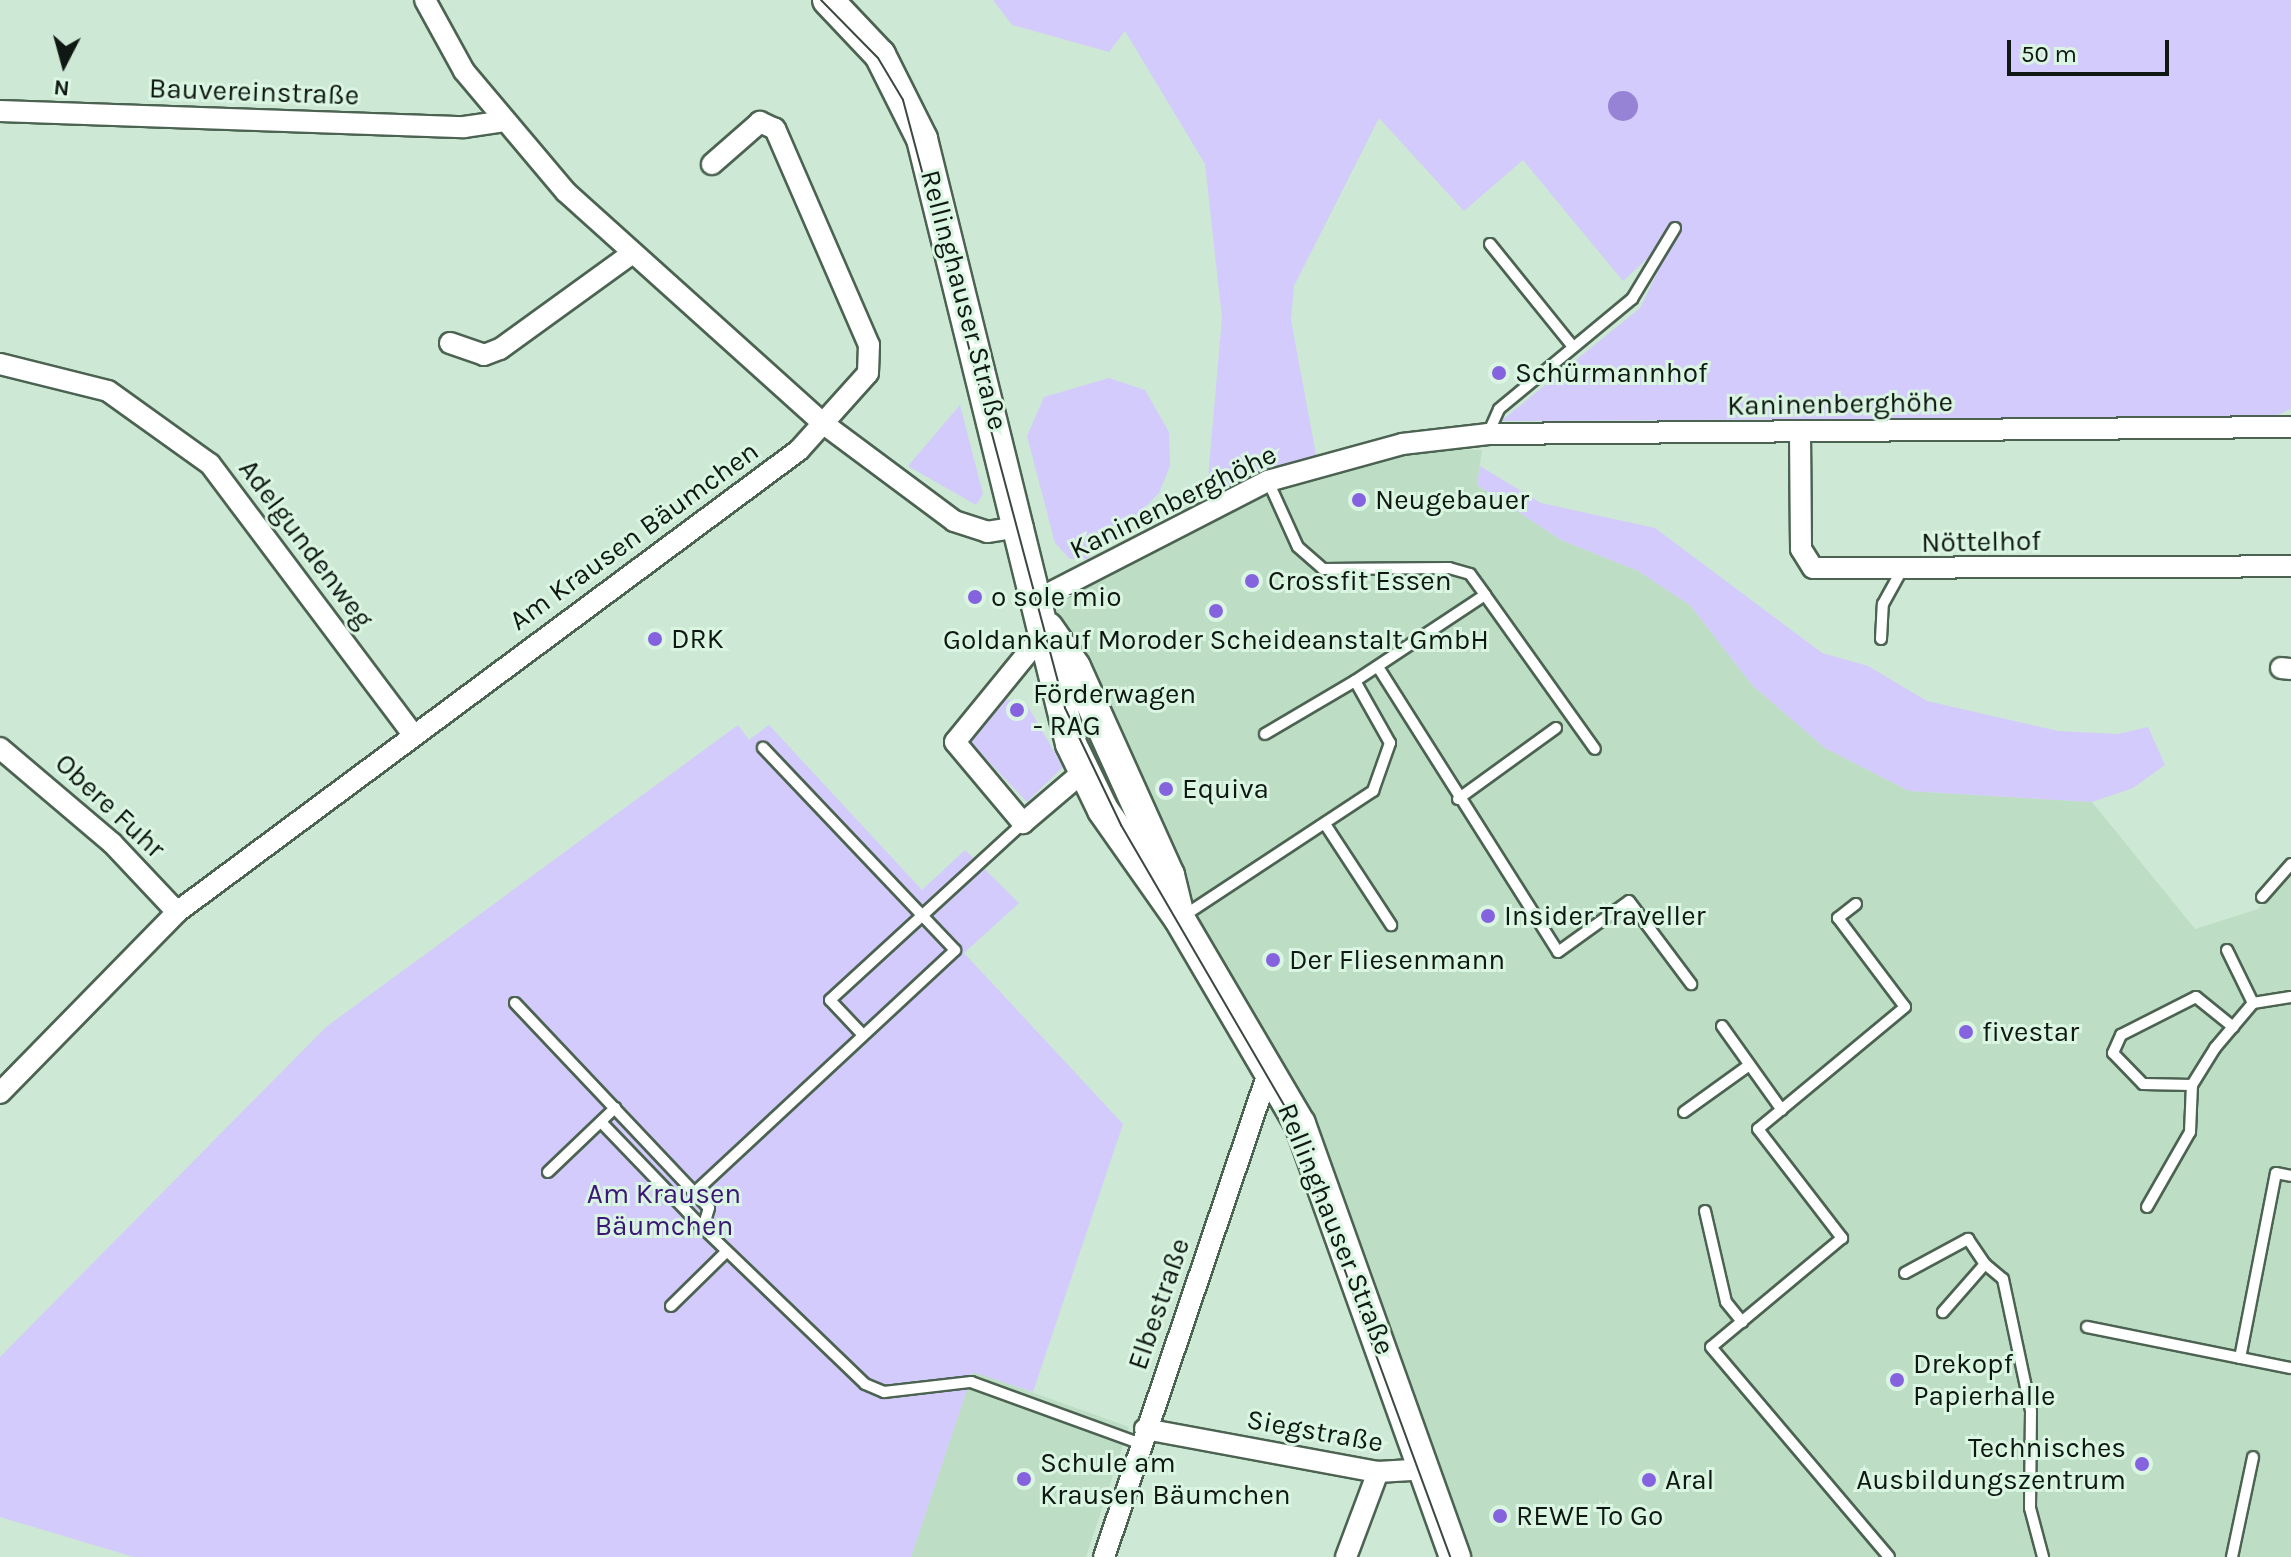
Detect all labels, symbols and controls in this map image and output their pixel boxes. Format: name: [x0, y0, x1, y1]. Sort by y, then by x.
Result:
north arrow: [24, 24, 104, 104]
scale bar: [2011, 24, 2173, 74]
text: 50 m: [2021, 40, 2077, 68]
street label: Bauvereinstraße: [148, 72, 360, 112]
text: N: [52, 74, 71, 102]
street label: Rellinghauser Straße: [913, 166, 1015, 434]
place label: Schürmannhof: [1515, 356, 1708, 390]
marker: Schürmannhof: [1490, 364, 1508, 382]
street label: Kaninenberghöhe: [1727, 385, 1953, 423]
street label: Am Krausen Bäumchen: [503, 434, 765, 638]
street label: Kaninenberghöhe: [1064, 437, 1282, 567]
street label: Adelgundenweg: [232, 453, 380, 635]
place label: Neugebauer: [1375, 483, 1529, 517]
marker: Neugebauer: [1350, 491, 1368, 509]
street label: Nöttelhof: [1921, 524, 2041, 560]
place label: Crossfit Essen: [1268, 564, 1452, 598]
marker: Crossfit Essen: [1243, 572, 1261, 590]
place label: o sole mio: [991, 580, 1122, 614]
marker: o sole mio: [966, 588, 984, 606]
marker: Goldankauf Moroder Scheideanstalt GmbH: [1207, 602, 1225, 620]
place label: DRK: [671, 622, 724, 656]
place label: Goldankauf Moroder Scheideanstalt GmbH: [943, 623, 1489, 657]
marker: DRK: [646, 630, 664, 648]
place label: Förderwagen - RAG: [1033, 677, 1196, 743]
marker: Förderwagen - RAG: [1008, 701, 1026, 719]
street label: Obere Fuhr: [48, 747, 172, 865]
place label: Equiva: [1182, 772, 1269, 806]
marker: Equiva: [1157, 780, 1175, 798]
place label: Insider Traveller: [1504, 899, 1706, 933]
marker: Insider Traveller: [1479, 907, 1497, 925]
place label: Der Fliesenmann: [1289, 943, 1505, 977]
marker: Der Fliesenmann: [1264, 951, 1282, 969]
place label: fivestar: [1982, 1015, 2079, 1049]
marker: fivestar: [1957, 1023, 1975, 1041]
street label: Rellinghauser Straße: [1270, 1098, 1402, 1360]
park label: Am Krausen Bäumchen: [587, 1177, 741, 1243]
street label: Elbestraße: [1121, 1234, 1197, 1374]
place label: Drekopf Papierhalle: [1913, 1347, 2055, 1413]
marker: Drekopf Papierhalle: [1888, 1371, 1906, 1389]
street label: Siegstraße: [1244, 1402, 1386, 1460]
place label: Technisches Ausbildungszentrum: [1856, 1431, 2126, 1497]
place label: Schule am Krausen Bäumchen: [1040, 1446, 1291, 1512]
marker: Technisches Ausbildungszentrum: [2133, 1455, 2151, 1473]
place label: Aral: [1665, 1463, 1714, 1497]
marker: Schule am Krausen Bäumchen: [1015, 1470, 1033, 1488]
marker: Aral: [1640, 1471, 1658, 1489]
place label: REWE To Go: [1516, 1499, 1663, 1533]
marker: REWE To Go: [1491, 1507, 1509, 1525]

